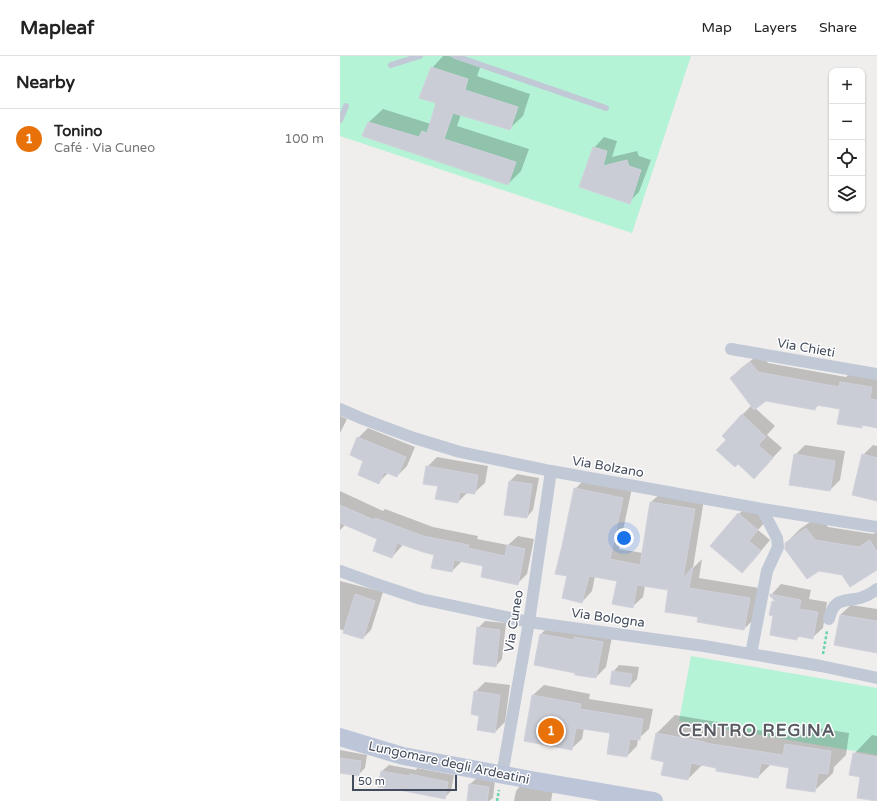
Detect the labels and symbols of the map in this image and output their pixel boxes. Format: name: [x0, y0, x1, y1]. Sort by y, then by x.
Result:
street label: Via Chieti: [776, 335, 836, 361]
street label: Via Bolzano: [571, 453, 645, 481]
your location: [614, 528, 634, 548]
street label: Via Cuneo: [501, 589, 527, 653]
street label: Via Bologna: [570, 605, 646, 631]
pin: 1: [538, 716, 564, 746]
district label: CENTRO REGINA: [679, 720, 835, 741]
street label: Lungomare degli Ardeatini: [367, 738, 531, 788]
scale bar: [352, 773, 457, 792]

